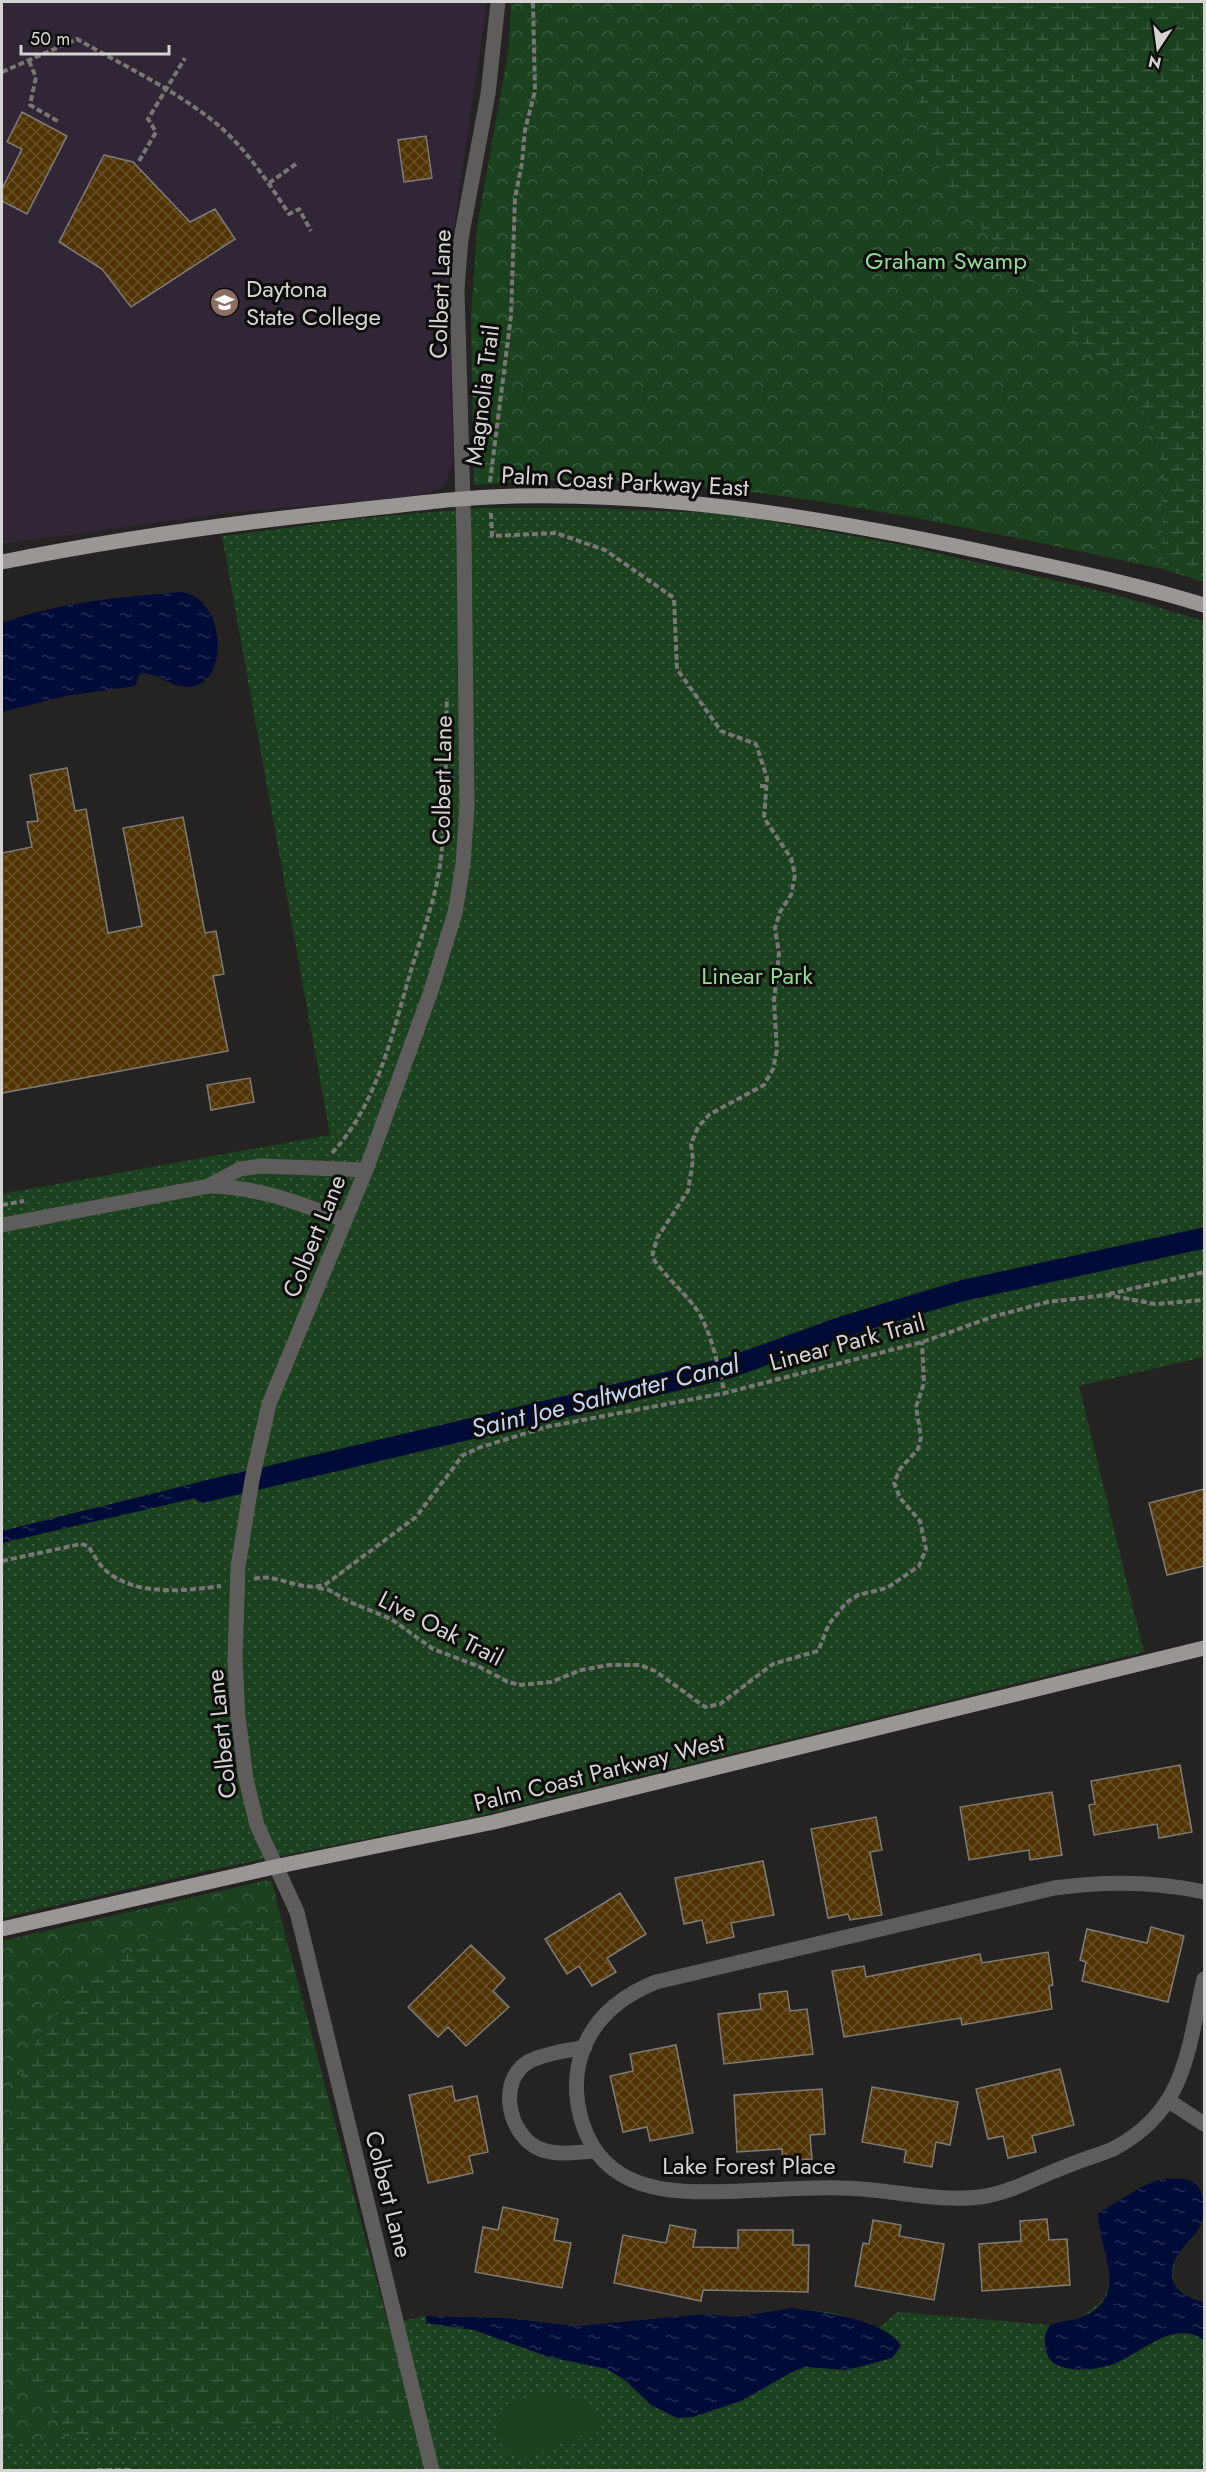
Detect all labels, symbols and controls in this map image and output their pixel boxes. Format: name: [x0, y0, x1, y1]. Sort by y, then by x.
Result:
scale bar: [21, 18, 170, 56]
north arrow: [1128, 18, 1188, 78]
text: 50 m: [30, 26, 70, 52]
text: N: [1146, 49, 1164, 75]
street label: Colbert Lane: [420, 229, 460, 359]
park label: Graham Swamp: [865, 243, 1027, 278]
place label: Daytona State College: [246, 271, 381, 334]
school or university icon: Daytona State College: [209, 286, 241, 318]
street label: Magnolia Trail: [456, 323, 508, 467]
street label: Palm Coast Parkway East: [500, 457, 750, 505]
street label: Colbert Lane: [423, 715, 461, 845]
park label: Linear Park: [701, 958, 813, 993]
street label: Colbert Lane: [273, 1169, 355, 1303]
street label: Linear Park Trail: [765, 1304, 929, 1380]
water label: Saint Joe Saltwater Canal: [467, 1344, 744, 1448]
street label: Live Oak Trail: [373, 1582, 509, 1674]
street label: Colbert Lane: [197, 1668, 245, 1800]
street label: Palm Coast Parkway West: [470, 1724, 728, 1820]
street label: Colbert Lane: [356, 2127, 422, 2261]
street label: Lake Forest Place: [662, 2148, 836, 2183]

